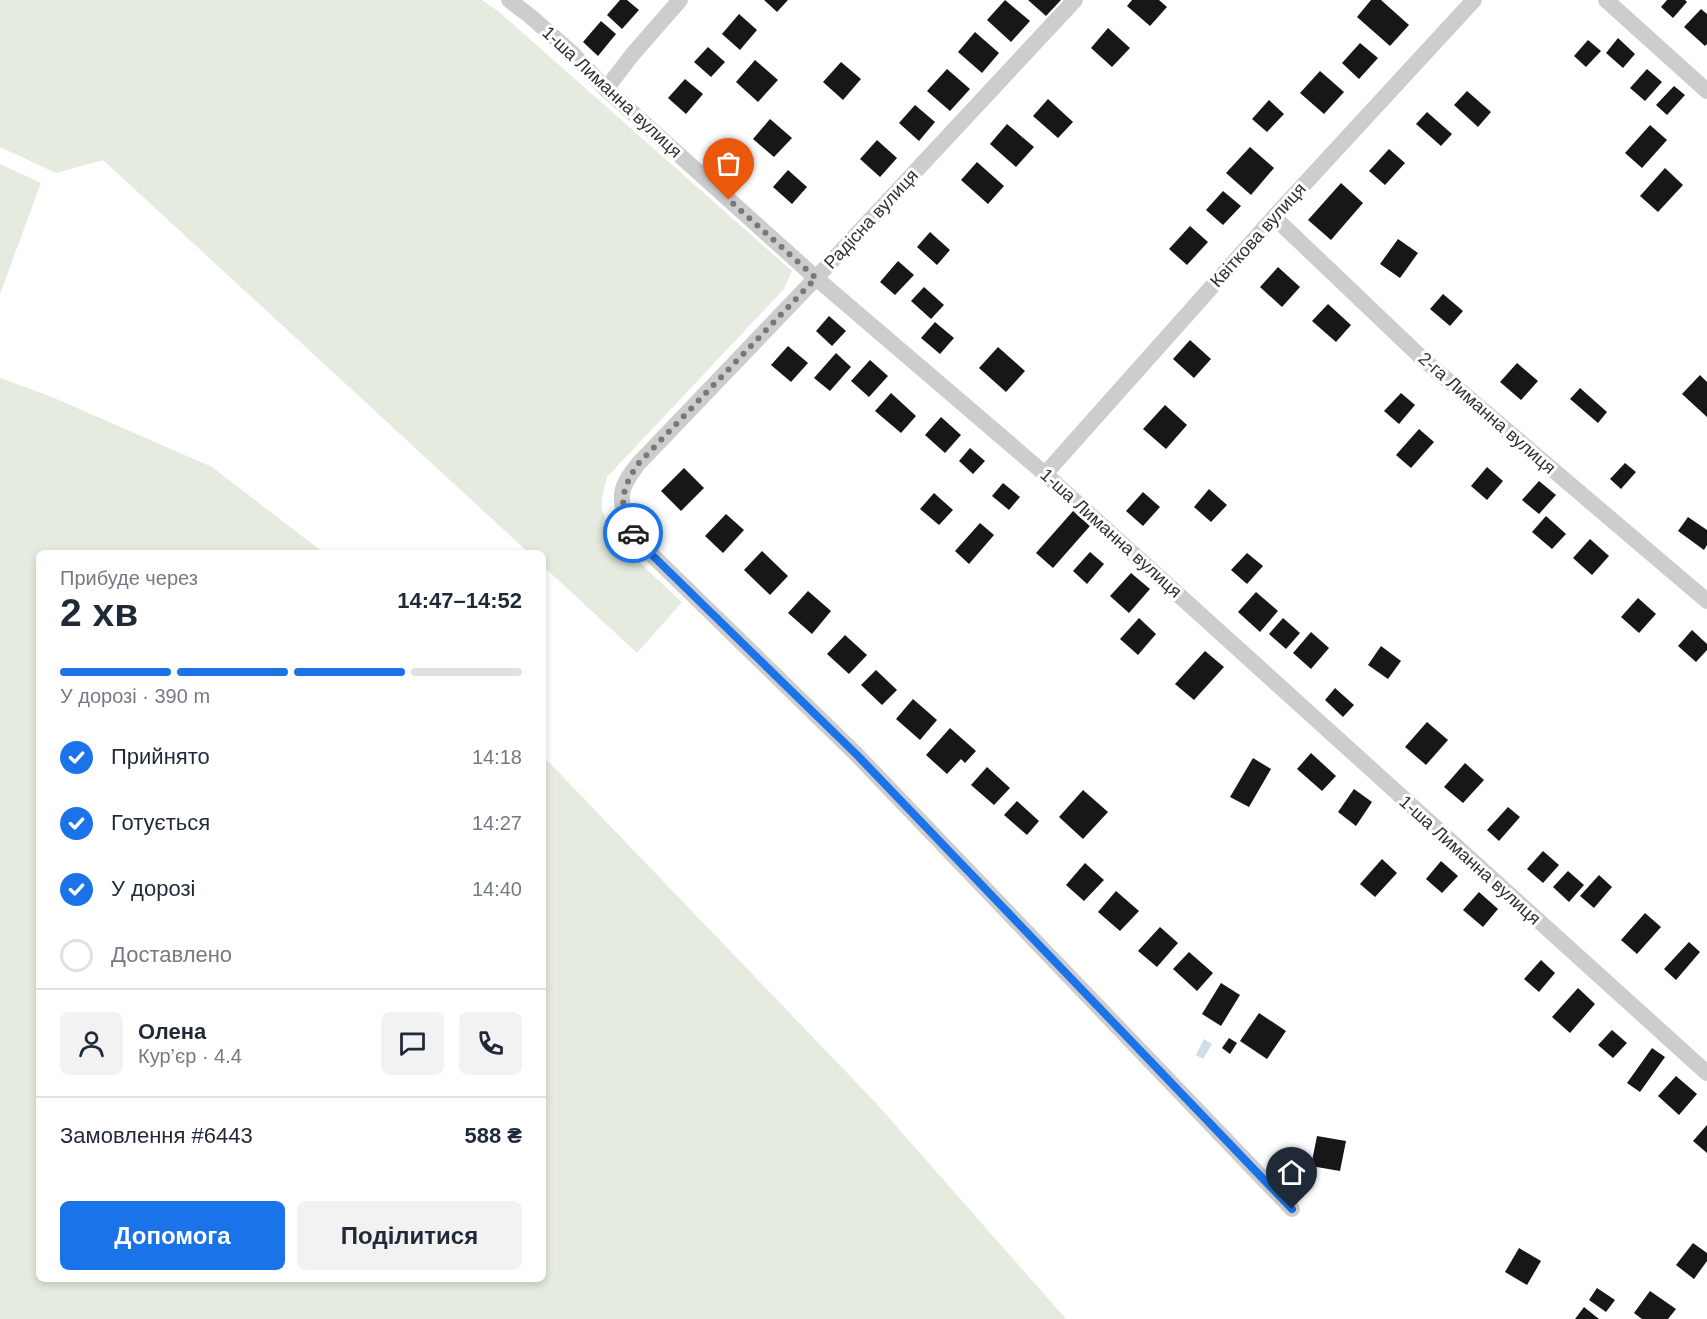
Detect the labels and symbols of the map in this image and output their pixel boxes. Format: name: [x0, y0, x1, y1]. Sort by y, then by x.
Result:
street label: 1-ша Лиманна вулиця: [538, 22, 686, 162]
pin: [703, 138, 754, 200]
street label: Радісна вулиця: [820, 165, 922, 273]
street label: Квіткова вулиця: [1206, 179, 1310, 291]
street label: 2-га Лиманна вулиця: [1415, 348, 1559, 478]
street label: 1-ша Лиманна вулиця: [1036, 464, 1186, 602]
courier: [603, 503, 663, 563]
street label: 1-ша Лиманна вулиця: [1395, 791, 1545, 929]
pin: [1266, 1147, 1317, 1209]

